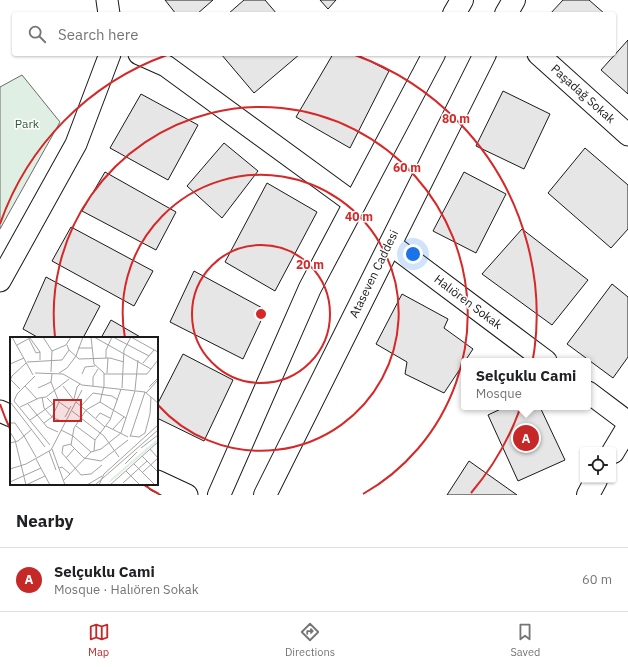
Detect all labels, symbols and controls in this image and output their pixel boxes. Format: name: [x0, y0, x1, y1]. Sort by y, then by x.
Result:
search box: [12, 12, 616, 56]
icon: search: [26, 23, 48, 45]
text: Search here: [58, 25, 138, 44]
street label: Paşadağ Sokak: [548, 61, 619, 127]
text: 80 m: [442, 111, 470, 126]
park label: Park: [15, 116, 40, 131]
text: 60 m: [393, 160, 421, 175]
text: 40 m: [345, 209, 373, 224]
street label: Ataseven Caddesi: [346, 227, 401, 320]
your location: [403, 244, 423, 264]
text: 20 m: [296, 257, 324, 272]
street label: Halıören Sokak: [431, 271, 506, 332]
centre of rings: [254, 307, 268, 321]
inset map: [10, 337, 158, 485]
popup: [461, 358, 591, 410]
text: Selçuklu Cami: [476, 366, 576, 385]
text: Mosque: [476, 385, 522, 402]
pin: A: [513, 423, 539, 453]
map controls: [580, 447, 616, 483]
button: locate: [580, 447, 616, 483]
text: Nearby: [16, 510, 74, 532]
text: Selçuklu Cami: [54, 562, 155, 581]
text: A: [25, 571, 33, 588]
text: 60 m: [582, 571, 612, 588]
text: Mosque · Halıören Sokak: [54, 581, 199, 598]
tab: Map: [88, 621, 110, 659]
tab: Directions: [285, 621, 335, 659]
tab: Saved: [510, 621, 540, 659]

